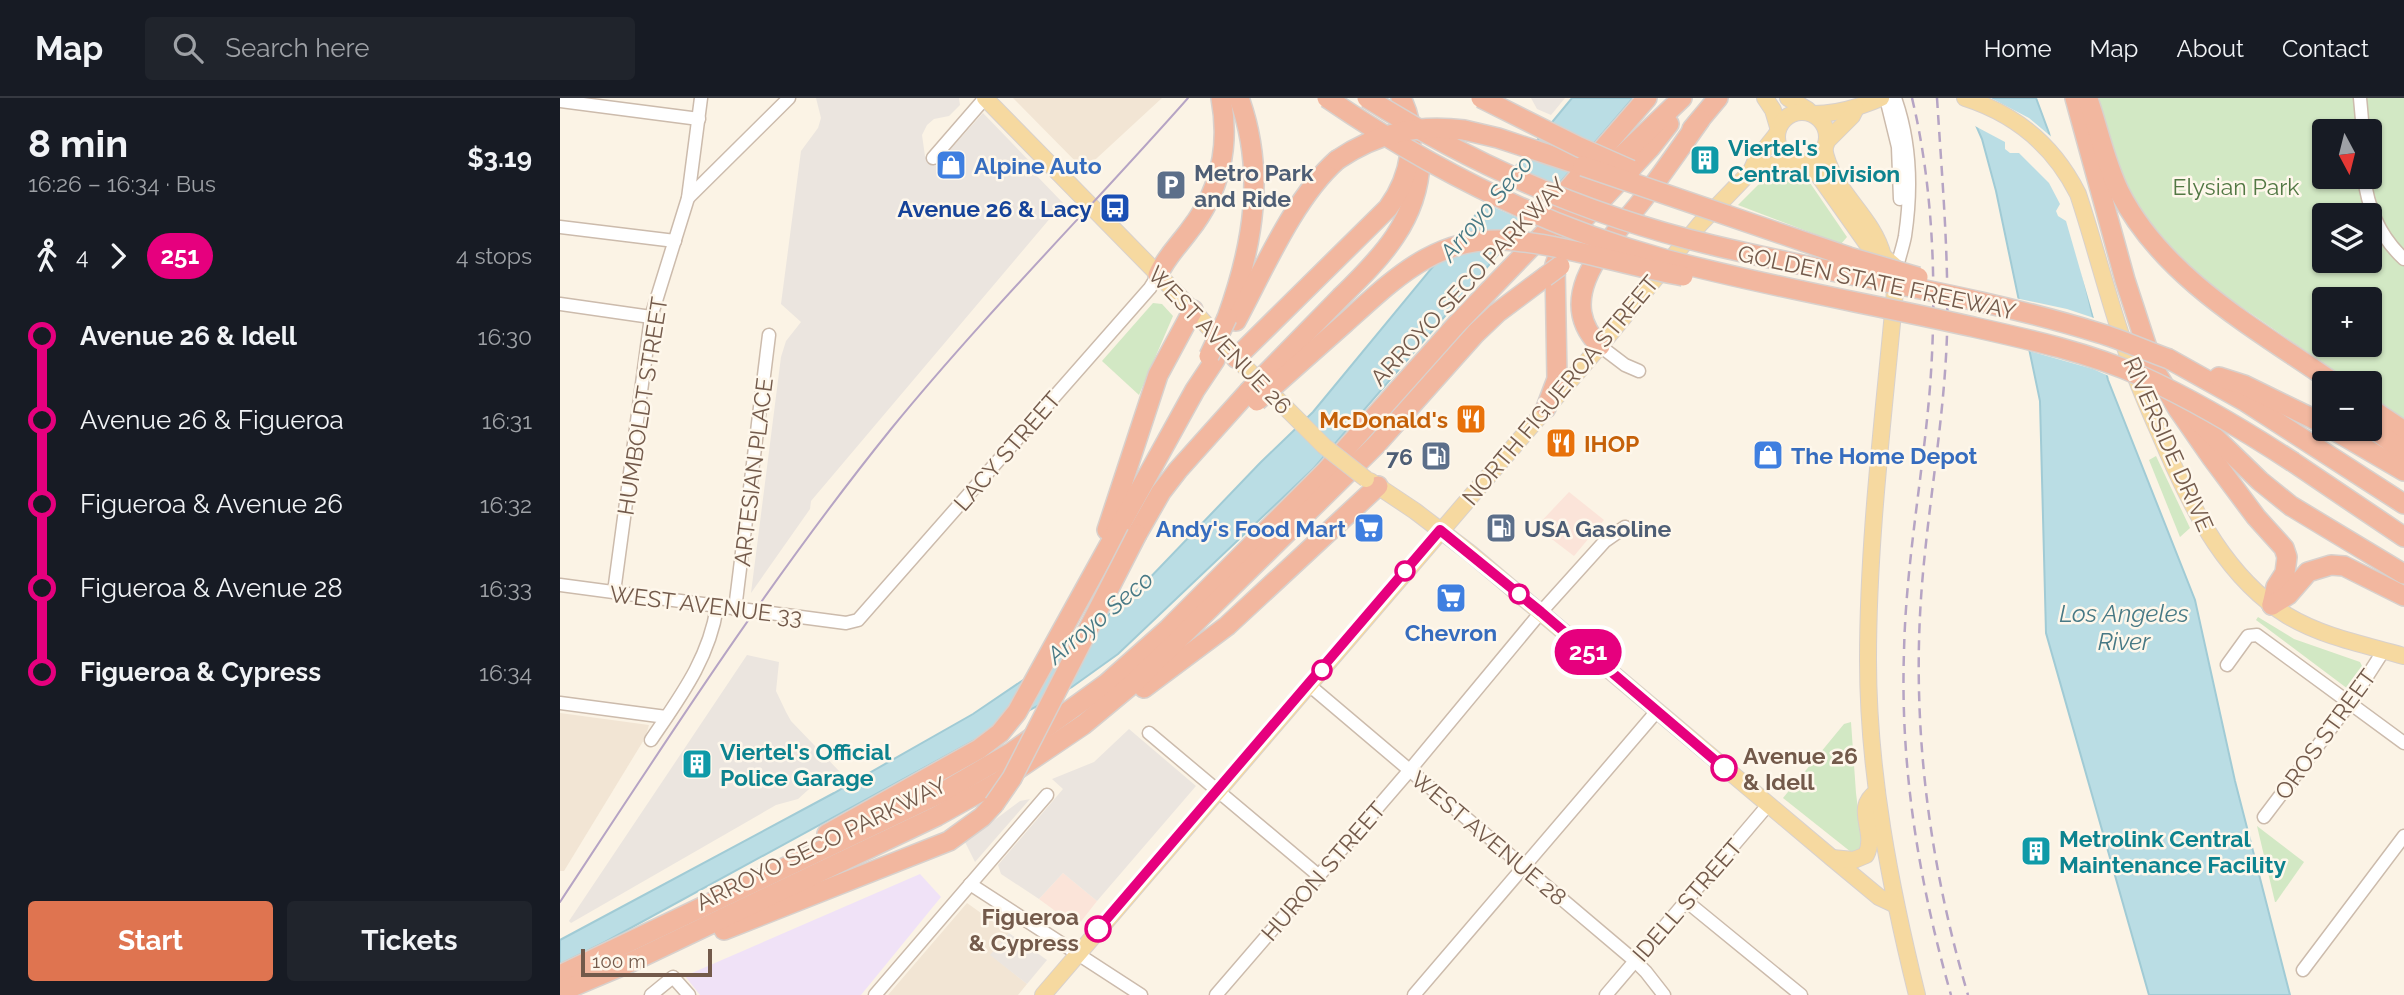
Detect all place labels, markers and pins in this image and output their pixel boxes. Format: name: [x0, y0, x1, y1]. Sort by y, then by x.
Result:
place label: Viertel's Central Division: [1728, 134, 1900, 187]
building icon: Viertel's Central Division: [1688, 143, 1722, 177]
shop icon: Alpine Auto: [934, 148, 968, 182]
place label: Alpine Auto: [974, 152, 1102, 179]
place label: Metro Park and Ride: [1194, 159, 1314, 212]
parking icon: Metro Park and Ride: [1154, 168, 1188, 202]
bus stop icon: Avenue 26 & Lacy: [1098, 191, 1132, 225]
place label: Avenue 26 & Lacy: [898, 195, 1092, 222]
restaurant icon: McDonald's: [1454, 402, 1488, 436]
place label: McDonald's: [1319, 406, 1448, 433]
restaurant icon: IHOP: [1544, 426, 1578, 460]
place label: IHOP: [1584, 430, 1639, 457]
shop icon: The Home Depot: [1751, 438, 1785, 472]
fuel station icon: 76: [1419, 439, 1453, 473]
place label: The Home Depot: [1791, 442, 1978, 469]
place label: 76: [1386, 443, 1413, 470]
supermarket icon: Andy's Food Mart: [1352, 511, 1386, 545]
fuel station icon: USA Gasoline: [1484, 511, 1518, 545]
place label: Andy's Food Mart: [1156, 515, 1346, 542]
place label: USA Gasoline: [1524, 515, 1671, 542]
unlabelled marker: [1395, 561, 1415, 581]
supermarket icon: Chevron: [1434, 581, 1468, 615]
unlabelled marker: [1509, 584, 1529, 604]
place label: Chevron: [1405, 619, 1497, 646]
unlabelled marker: [1312, 660, 1332, 680]
place label: Viertel's Official Police Garage: [720, 738, 892, 791]
place label: Avenue 26 & Idell: [1743, 742, 1858, 795]
building icon: Viertel's Official Police Garage: [680, 747, 714, 781]
marker: Avenue 26 & Idell: [1711, 755, 1737, 781]
place label: Metrolink Central Maintenance Facility: [2059, 825, 2286, 878]
building icon: Metrolink Central Maintenance Facility: [2019, 834, 2053, 868]
place label: Figueroa & Cypress: [969, 903, 1079, 956]
marker: Figueroa & Cypress: [1085, 916, 1111, 942]

